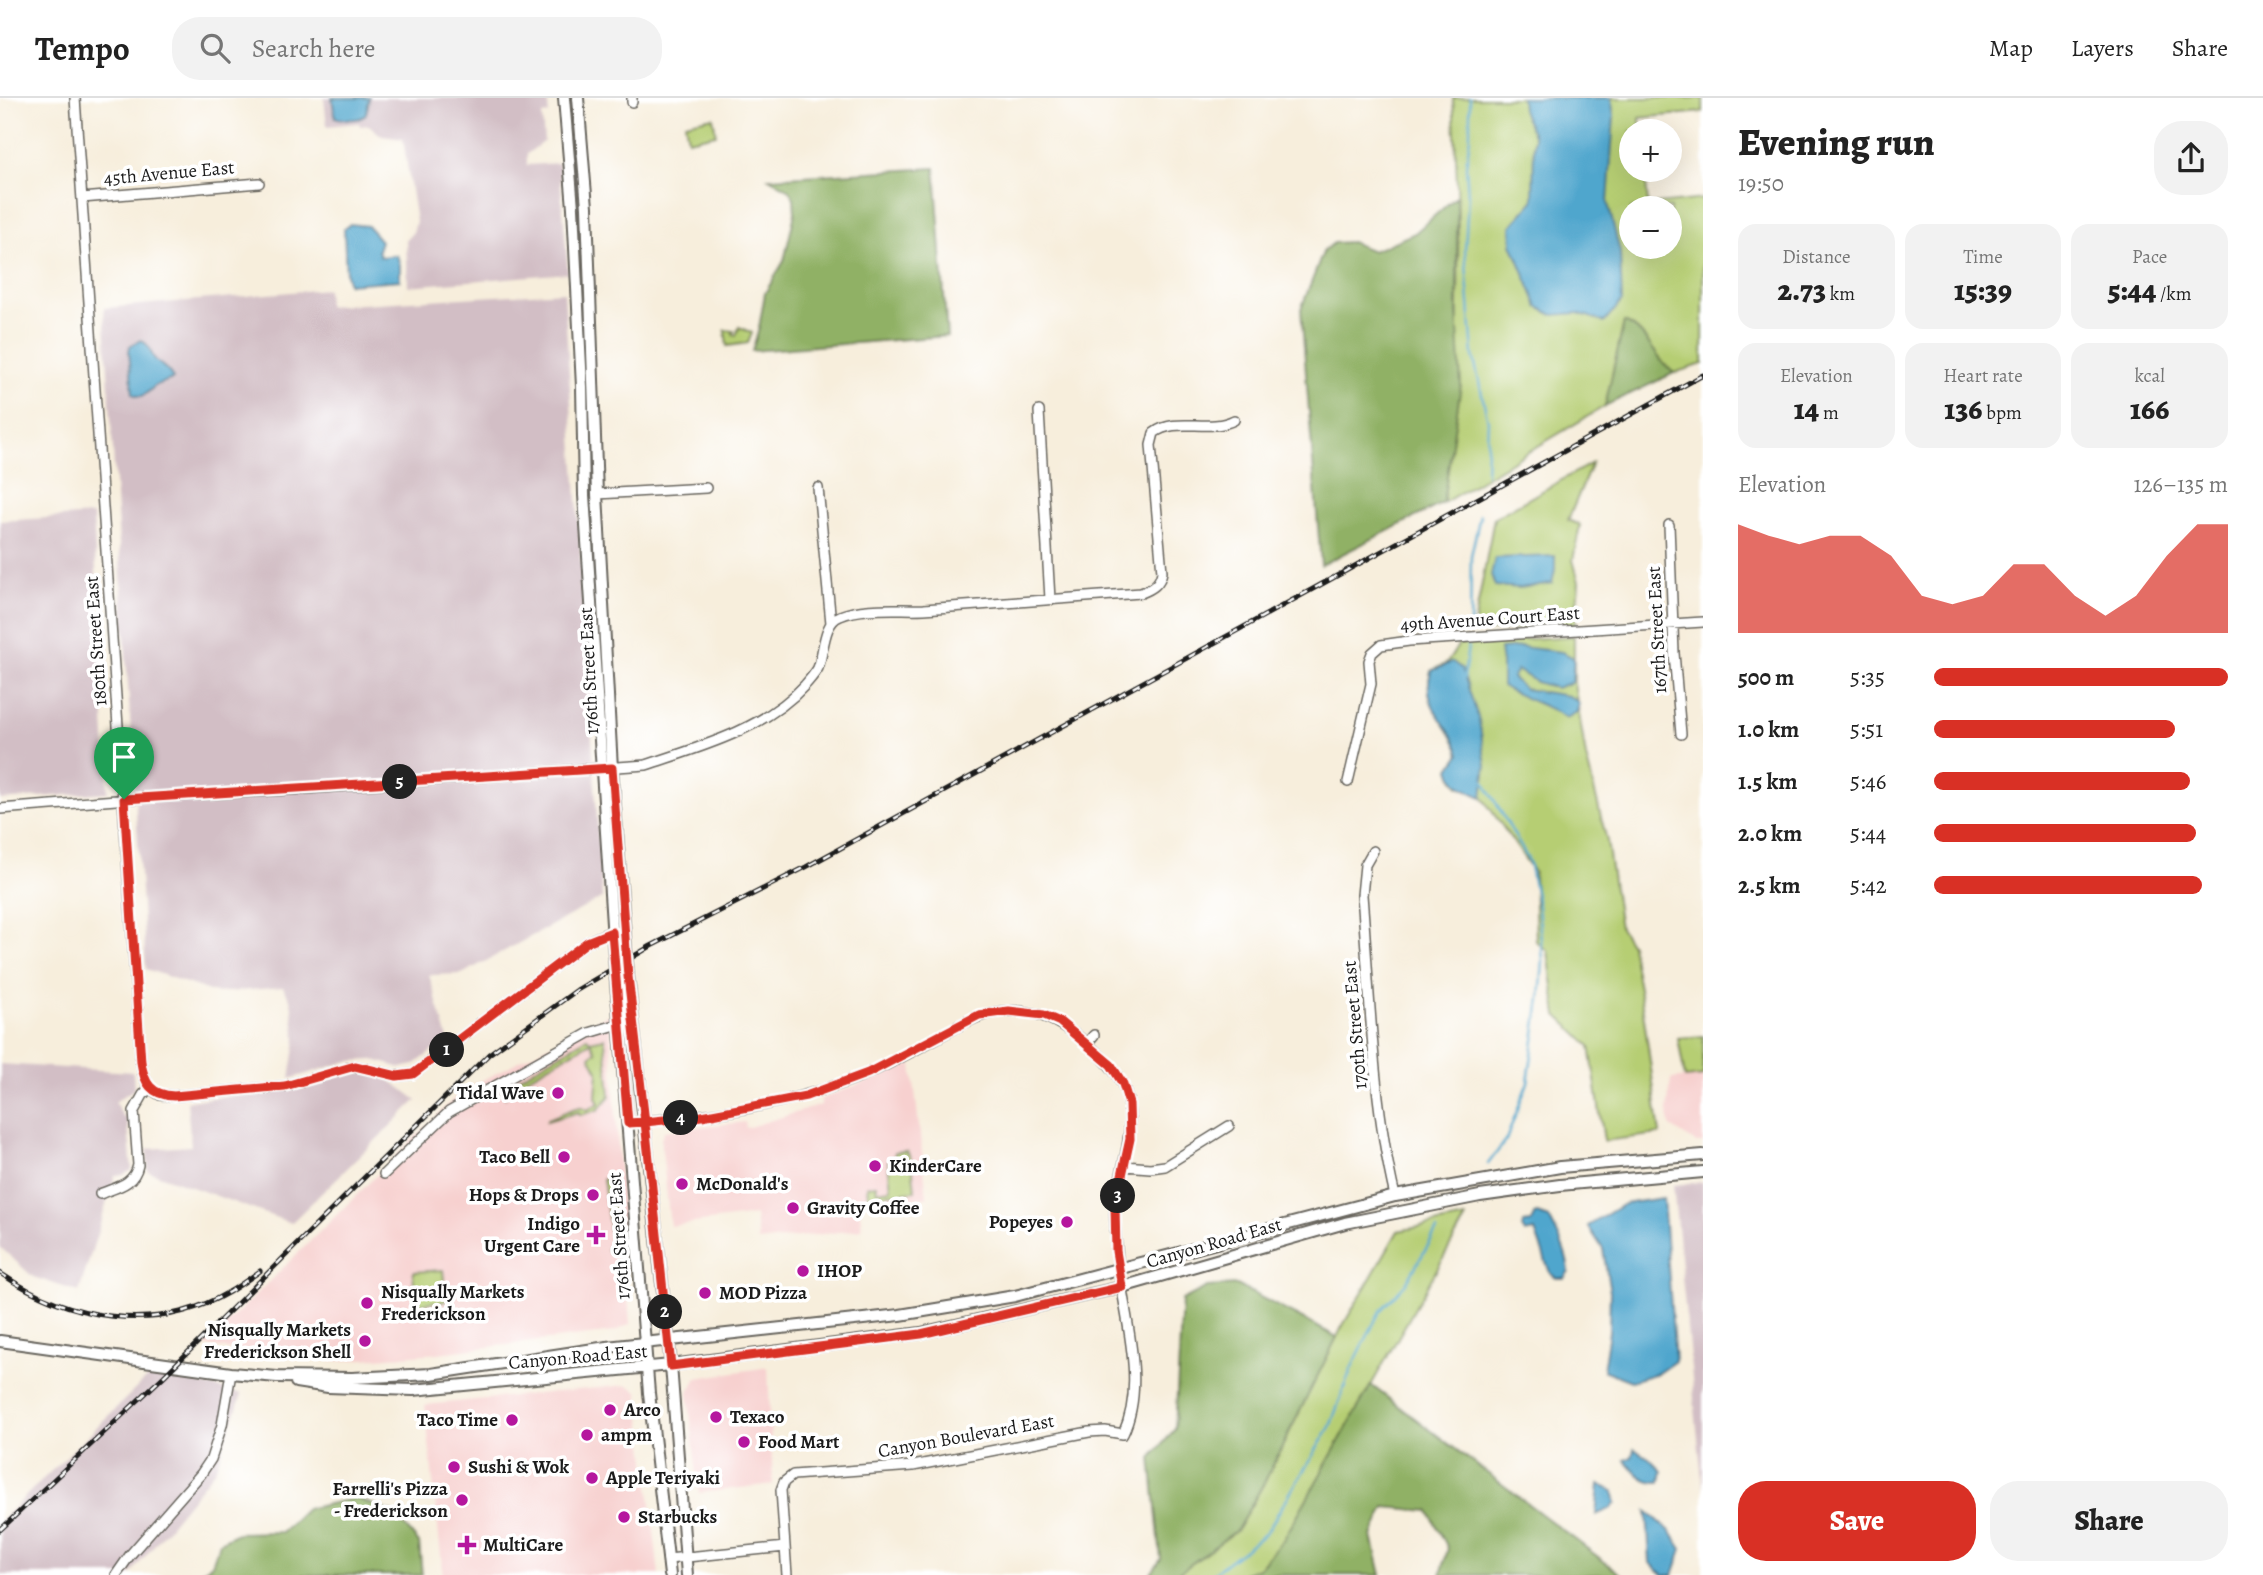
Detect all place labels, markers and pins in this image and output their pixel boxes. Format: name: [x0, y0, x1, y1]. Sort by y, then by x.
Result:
pin: [94, 727, 154, 799]
pin: 5: [382, 764, 418, 800]
pin: 1: [430, 1032, 464, 1068]
place label: Tidal Wave: [457, 1080, 544, 1106]
marker: Tidal Wave: [550, 1085, 566, 1101]
pin: 4: [664, 1100, 698, 1136]
place label: Taco Bell: [479, 1144, 550, 1170]
marker: Taco Bell: [556, 1149, 572, 1165]
place label: KinderCare: [889, 1153, 982, 1179]
marker: KinderCare: [867, 1158, 883, 1174]
place label: McDonald's: [696, 1171, 789, 1197]
marker: McDonald's: [674, 1176, 690, 1192]
pin: 3: [1100, 1178, 1136, 1214]
place label: Hops & Drops: [469, 1182, 579, 1208]
marker: Hops & Drops: [585, 1187, 601, 1203]
place label: Gravity Coffee: [807, 1195, 920, 1221]
marker: Gravity Coffee: [785, 1200, 801, 1216]
place label: Popeyes: [989, 1209, 1053, 1235]
place label: Indigo Urgent Care: [484, 1211, 580, 1259]
marker: Popeyes: [1059, 1214, 1075, 1230]
marker: Indigo Urgent Care: [586, 1225, 606, 1245]
place label: IHOP: [817, 1258, 862, 1284]
marker: IHOP: [795, 1263, 811, 1279]
place label: Nisqually Markets Frederickson: [381, 1279, 525, 1327]
place label: MOD Pizza: [719, 1280, 808, 1306]
marker: MOD Pizza: [697, 1285, 713, 1301]
pin: 2: [648, 1294, 682, 1330]
marker: Nisqually Markets Frederickson: [359, 1295, 375, 1311]
place label: Nisqually Markets Frederickson Shell: [204, 1317, 351, 1365]
marker: Nisqually Markets Frederickson Shell: [357, 1333, 373, 1349]
place label: Arco: [623, 1397, 661, 1423]
marker: Arco: [602, 1402, 618, 1418]
place label: Texaco: [730, 1404, 785, 1430]
place label: Taco Time: [417, 1407, 498, 1433]
marker: Texaco: [708, 1409, 724, 1425]
marker: Taco Time: [504, 1412, 520, 1428]
place label: ampm: [601, 1422, 652, 1448]
marker: ampm: [579, 1427, 595, 1443]
place label: Food Mart: [758, 1429, 840, 1455]
marker: Food Mart: [736, 1434, 752, 1450]
place label: Sushi & Wok: [468, 1454, 569, 1480]
marker: Sushi & Wok: [446, 1459, 462, 1475]
place label: Apple Teriyaki: [605, 1465, 721, 1491]
marker: Apple Teriyaki: [584, 1470, 600, 1486]
place label: Farrelli's Pizza - Frederickson: [332, 1476, 449, 1524]
marker: Farrelli's Pizza - Frederickson: [454, 1492, 470, 1508]
place label: Starbucks: [638, 1504, 717, 1530]
marker: Starbucks: [616, 1509, 632, 1525]
place label: MultiCare: [483, 1532, 563, 1558]
marker: MultiCare: [457, 1535, 477, 1555]

